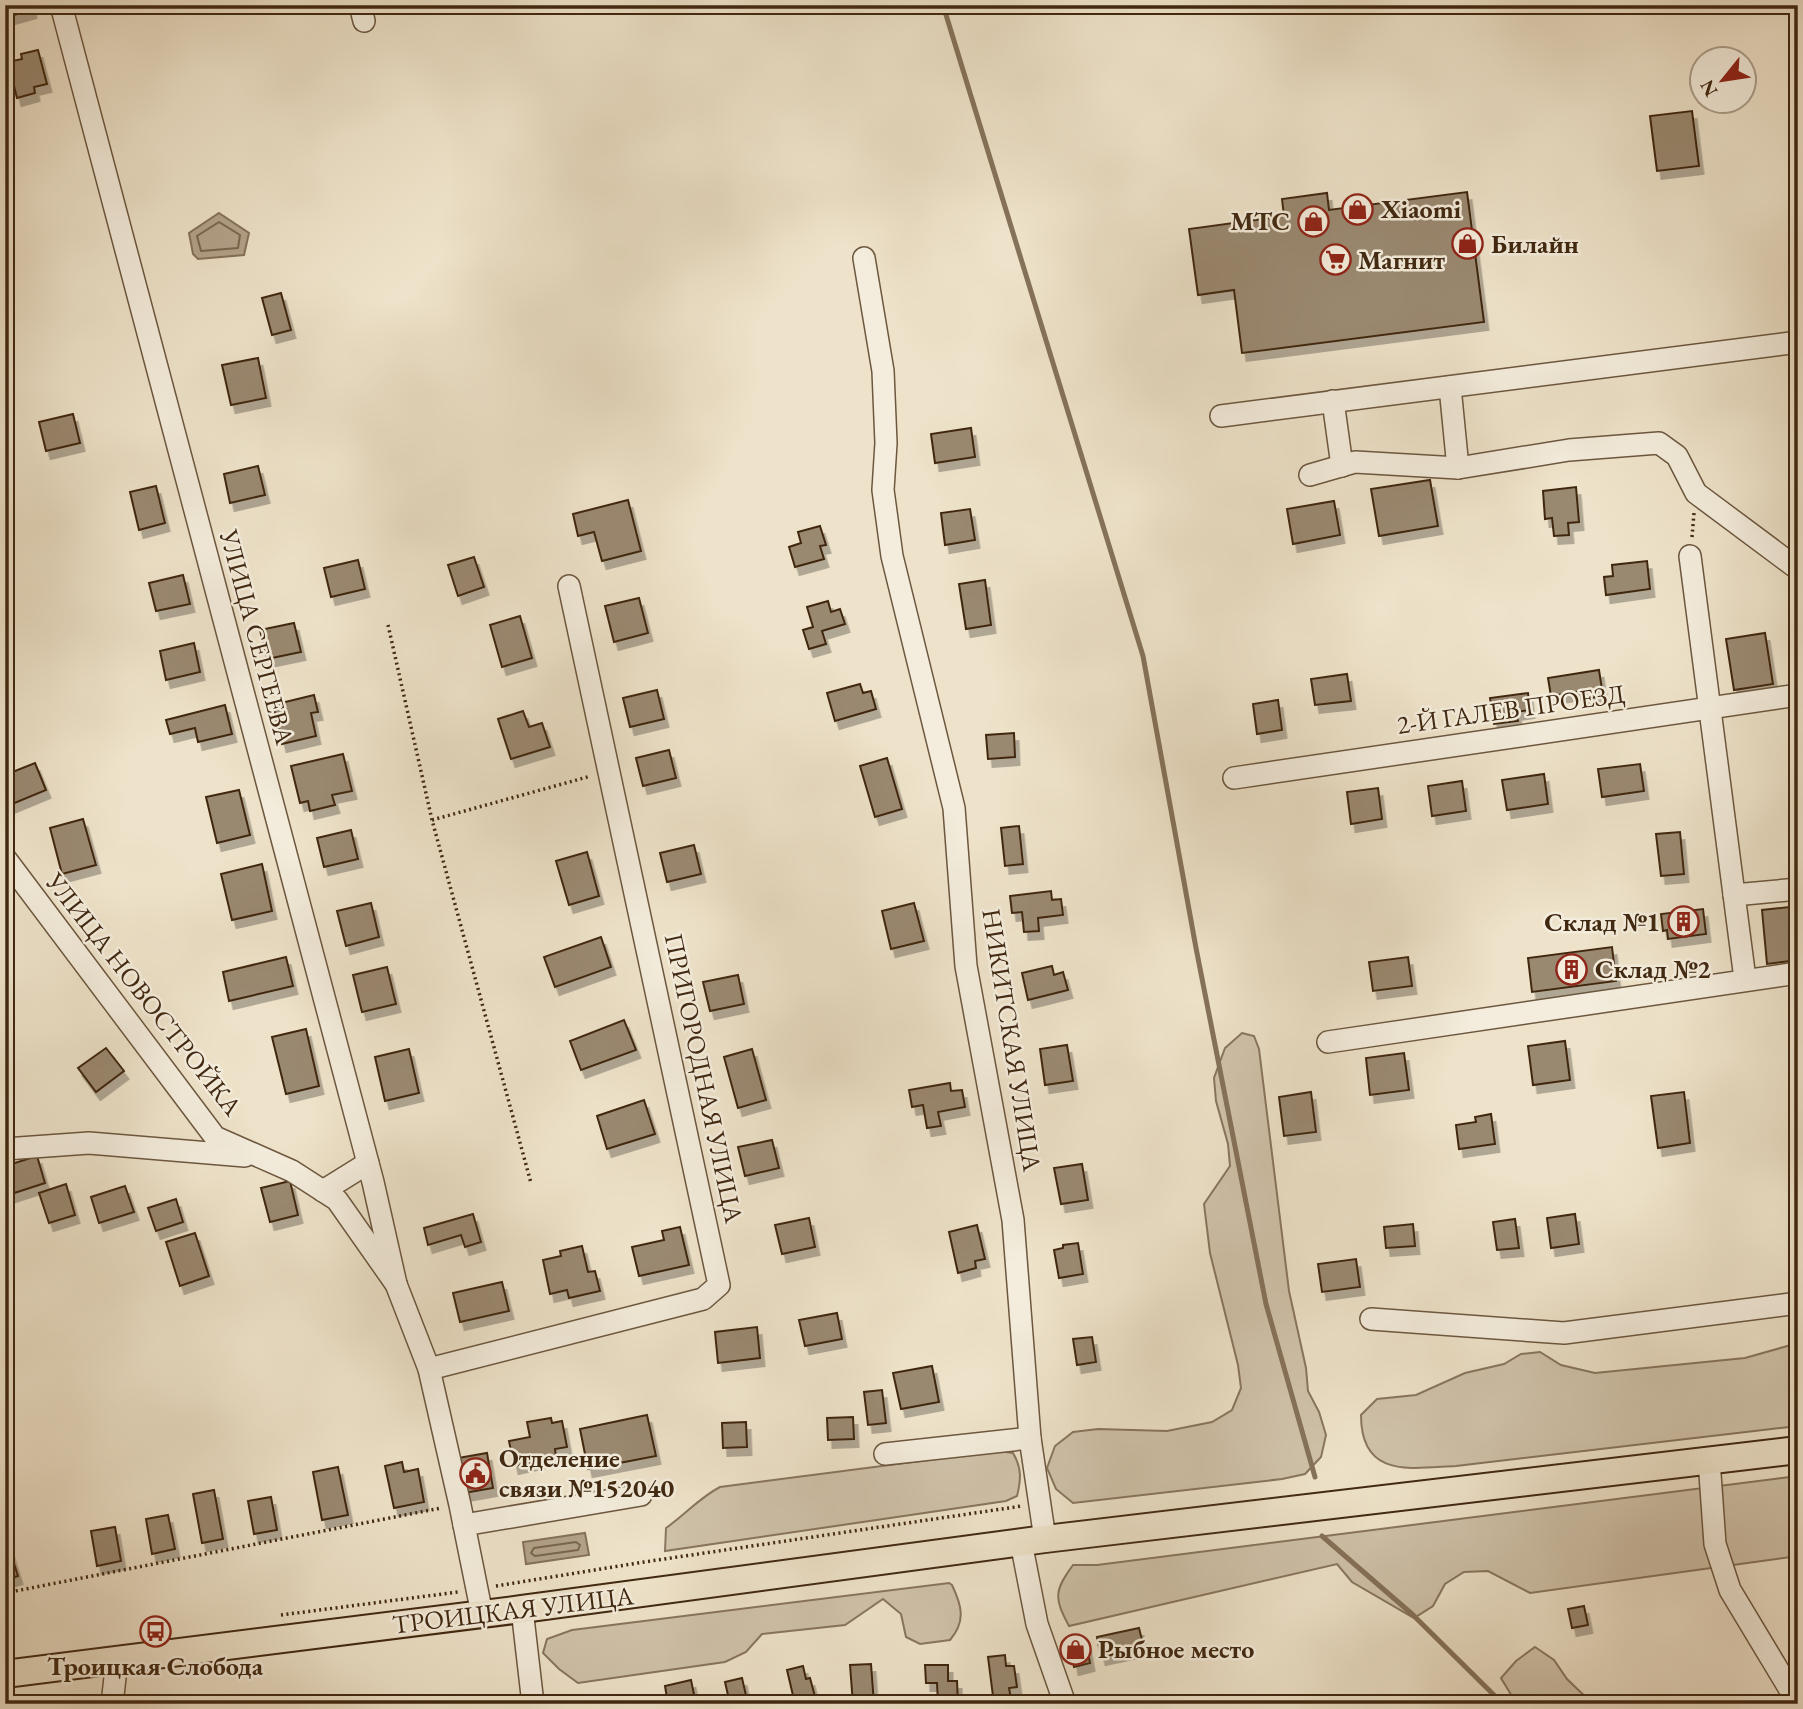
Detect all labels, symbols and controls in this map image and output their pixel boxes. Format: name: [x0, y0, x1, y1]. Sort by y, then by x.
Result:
north arrow: [1688, 46, 1758, 116]
text: N: [1694, 75, 1723, 101]
shop icon: Xiaomi: [1341, 192, 1375, 226]
place label: Xiaomi: [1380, 192, 1462, 226]
place label: МТС: [1230, 204, 1290, 238]
shop icon: МТС: [1296, 204, 1330, 238]
shop icon: Билайн: [1451, 227, 1485, 261]
place label: Билайн: [1491, 227, 1579, 261]
supermarket icon: Магнит: [1318, 243, 1352, 277]
place label: Магнит: [1358, 243, 1445, 277]
street label: УЛИЦА СЕРГЕЕВА: [212, 525, 302, 749]
street label: 2-Й ГАЛЕВ ПРОЕЗД: [1395, 676, 1627, 742]
street label: УЛИЦА НОВОСТРОЙКА: [38, 865, 250, 1123]
place label: Склад №1: [1544, 905, 1660, 939]
building icon: Склад №1: [1666, 905, 1700, 939]
street label: НИКИТСКАЯ УЛИЦА: [974, 906, 1050, 1175]
street label: ПРИГОРОДНАЯ УЛИЦА: [657, 930, 752, 1227]
building icon: Склад №2: [1555, 952, 1589, 986]
place label: Склад №2: [1595, 952, 1711, 986]
place label: Отделение связи №152040: [499, 1441, 674, 1505]
public building icon: Отделение связи №152040: [459, 1456, 493, 1490]
street label: ТРОИЦКАЯ УЛИЦА: [390, 1578, 637, 1642]
bus stop icon: Троицкая Слобода: [138, 1614, 172, 1648]
shop icon: Рыбное место: [1058, 1632, 1092, 1666]
place label: Рыбное место: [1098, 1632, 1254, 1666]
place label: Троицкая Слобода: [47, 1649, 264, 1683]

